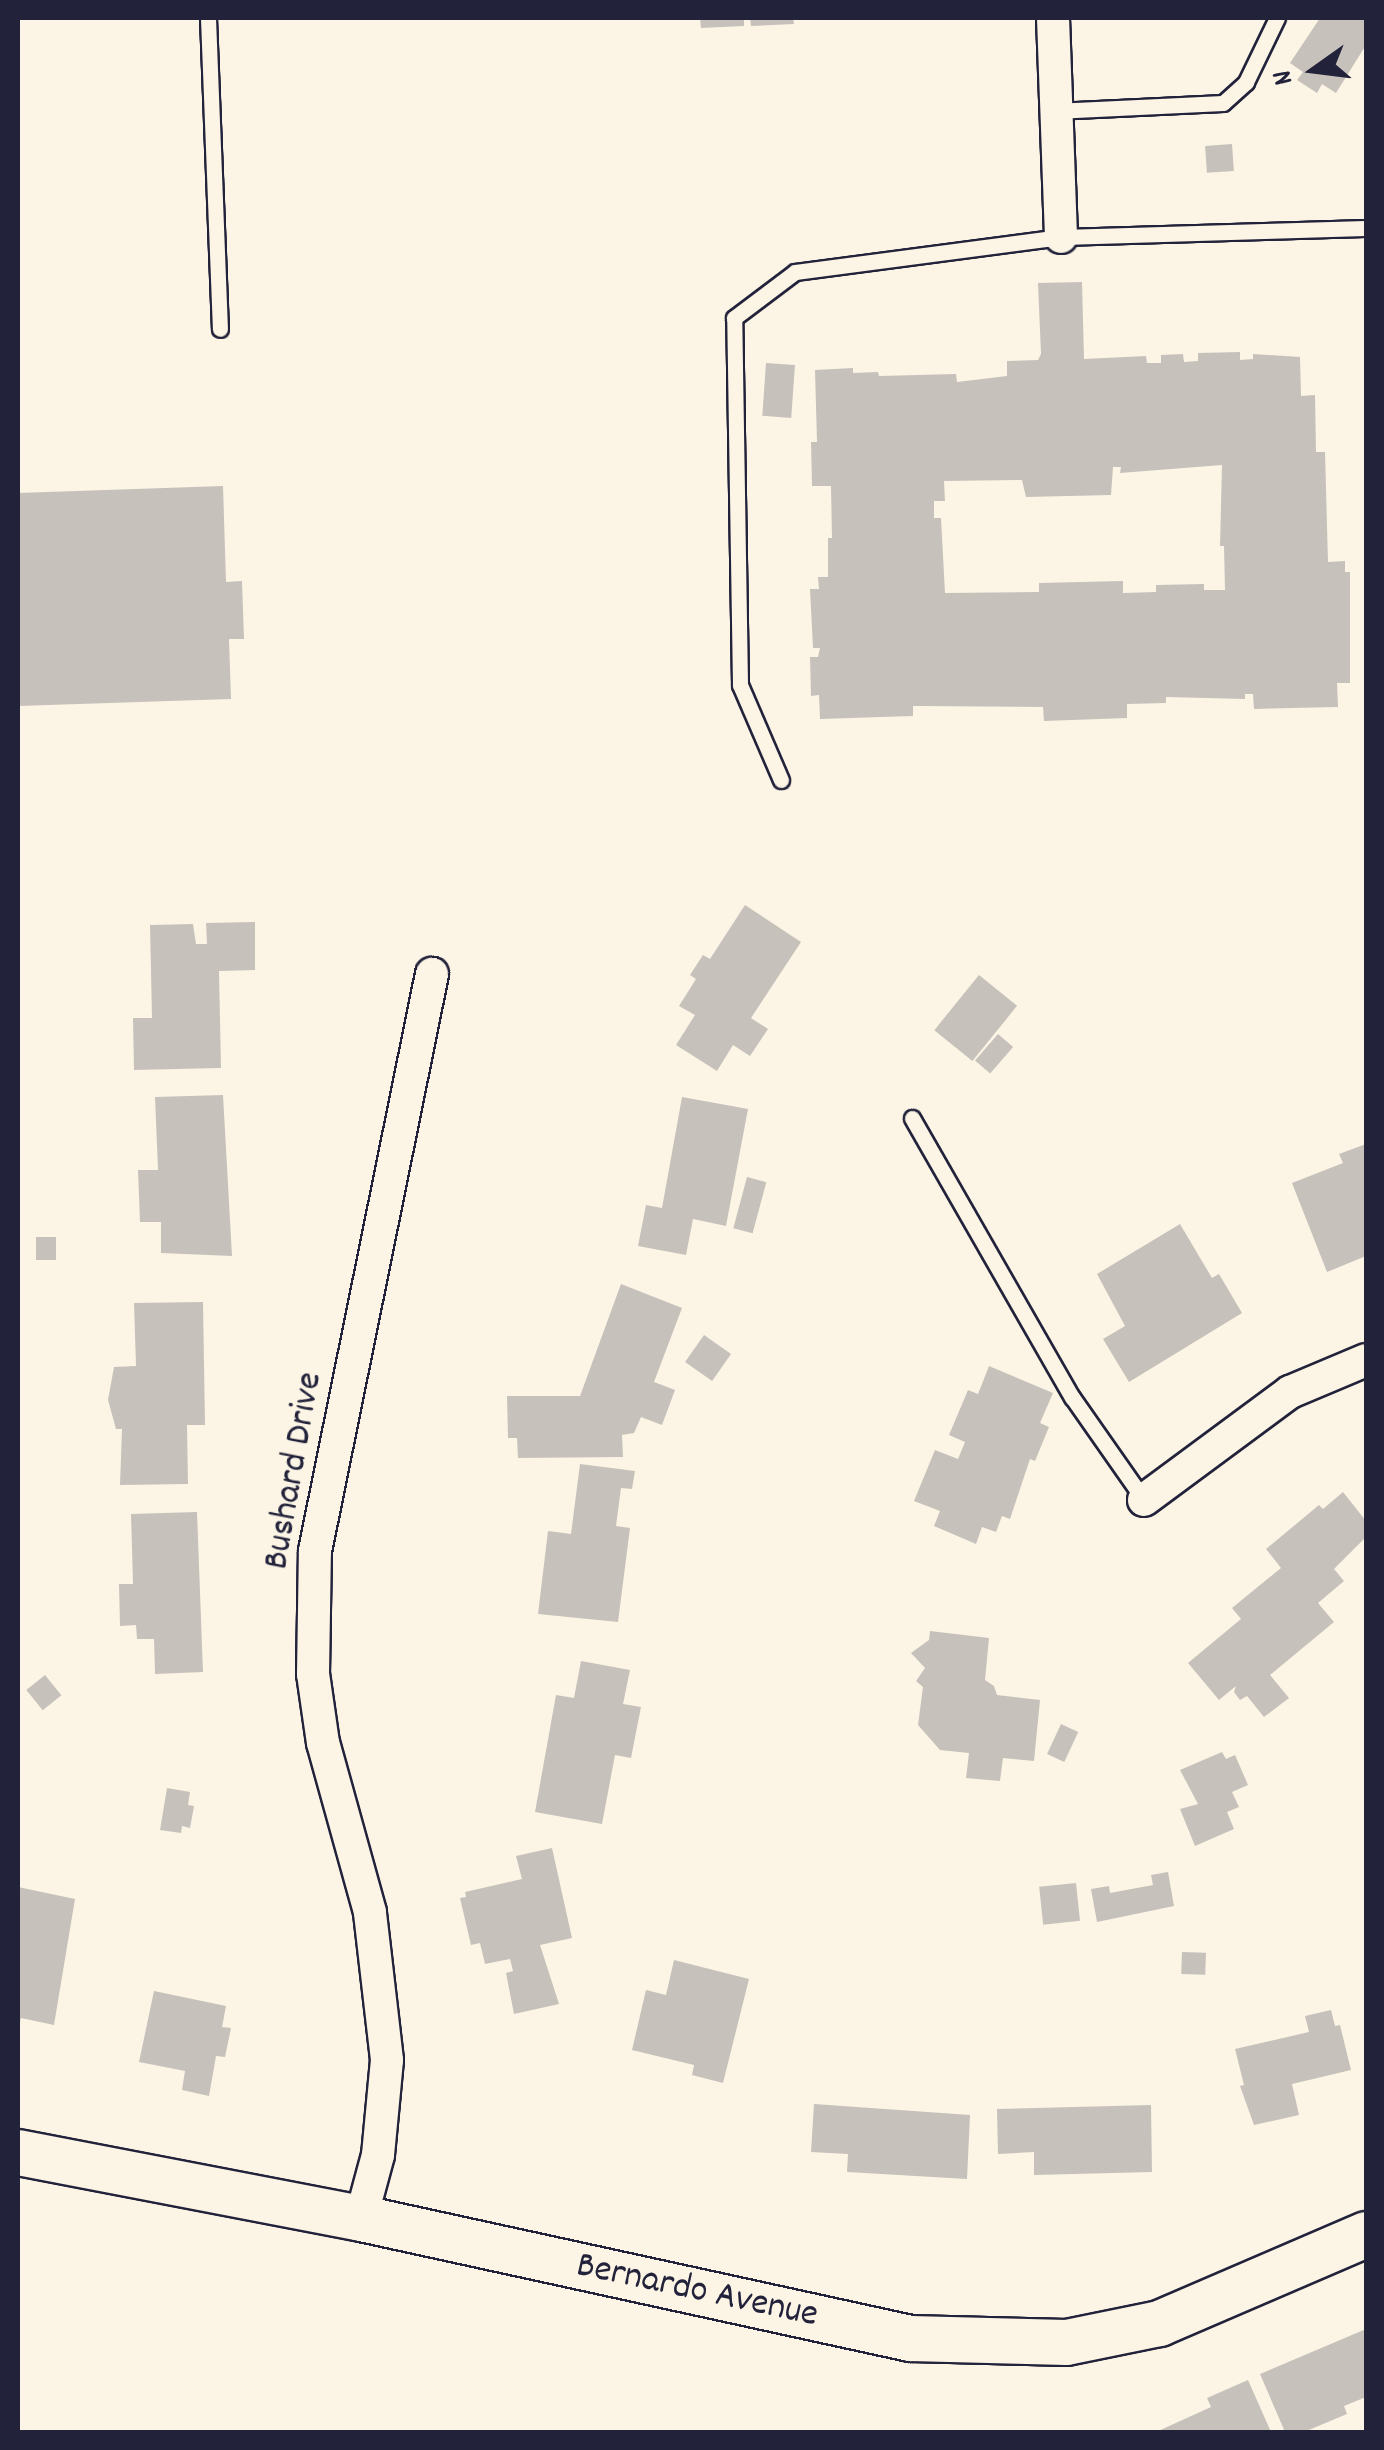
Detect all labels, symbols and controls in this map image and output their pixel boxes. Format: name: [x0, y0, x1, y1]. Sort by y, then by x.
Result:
north arrow: [1264, 20, 1364, 120]
text: N: [1264, 66, 1306, 89]
street label: Bushard Drive: [255, 1369, 335, 1573]
street label: Bernardo Avenue: [572, 2244, 822, 2340]

